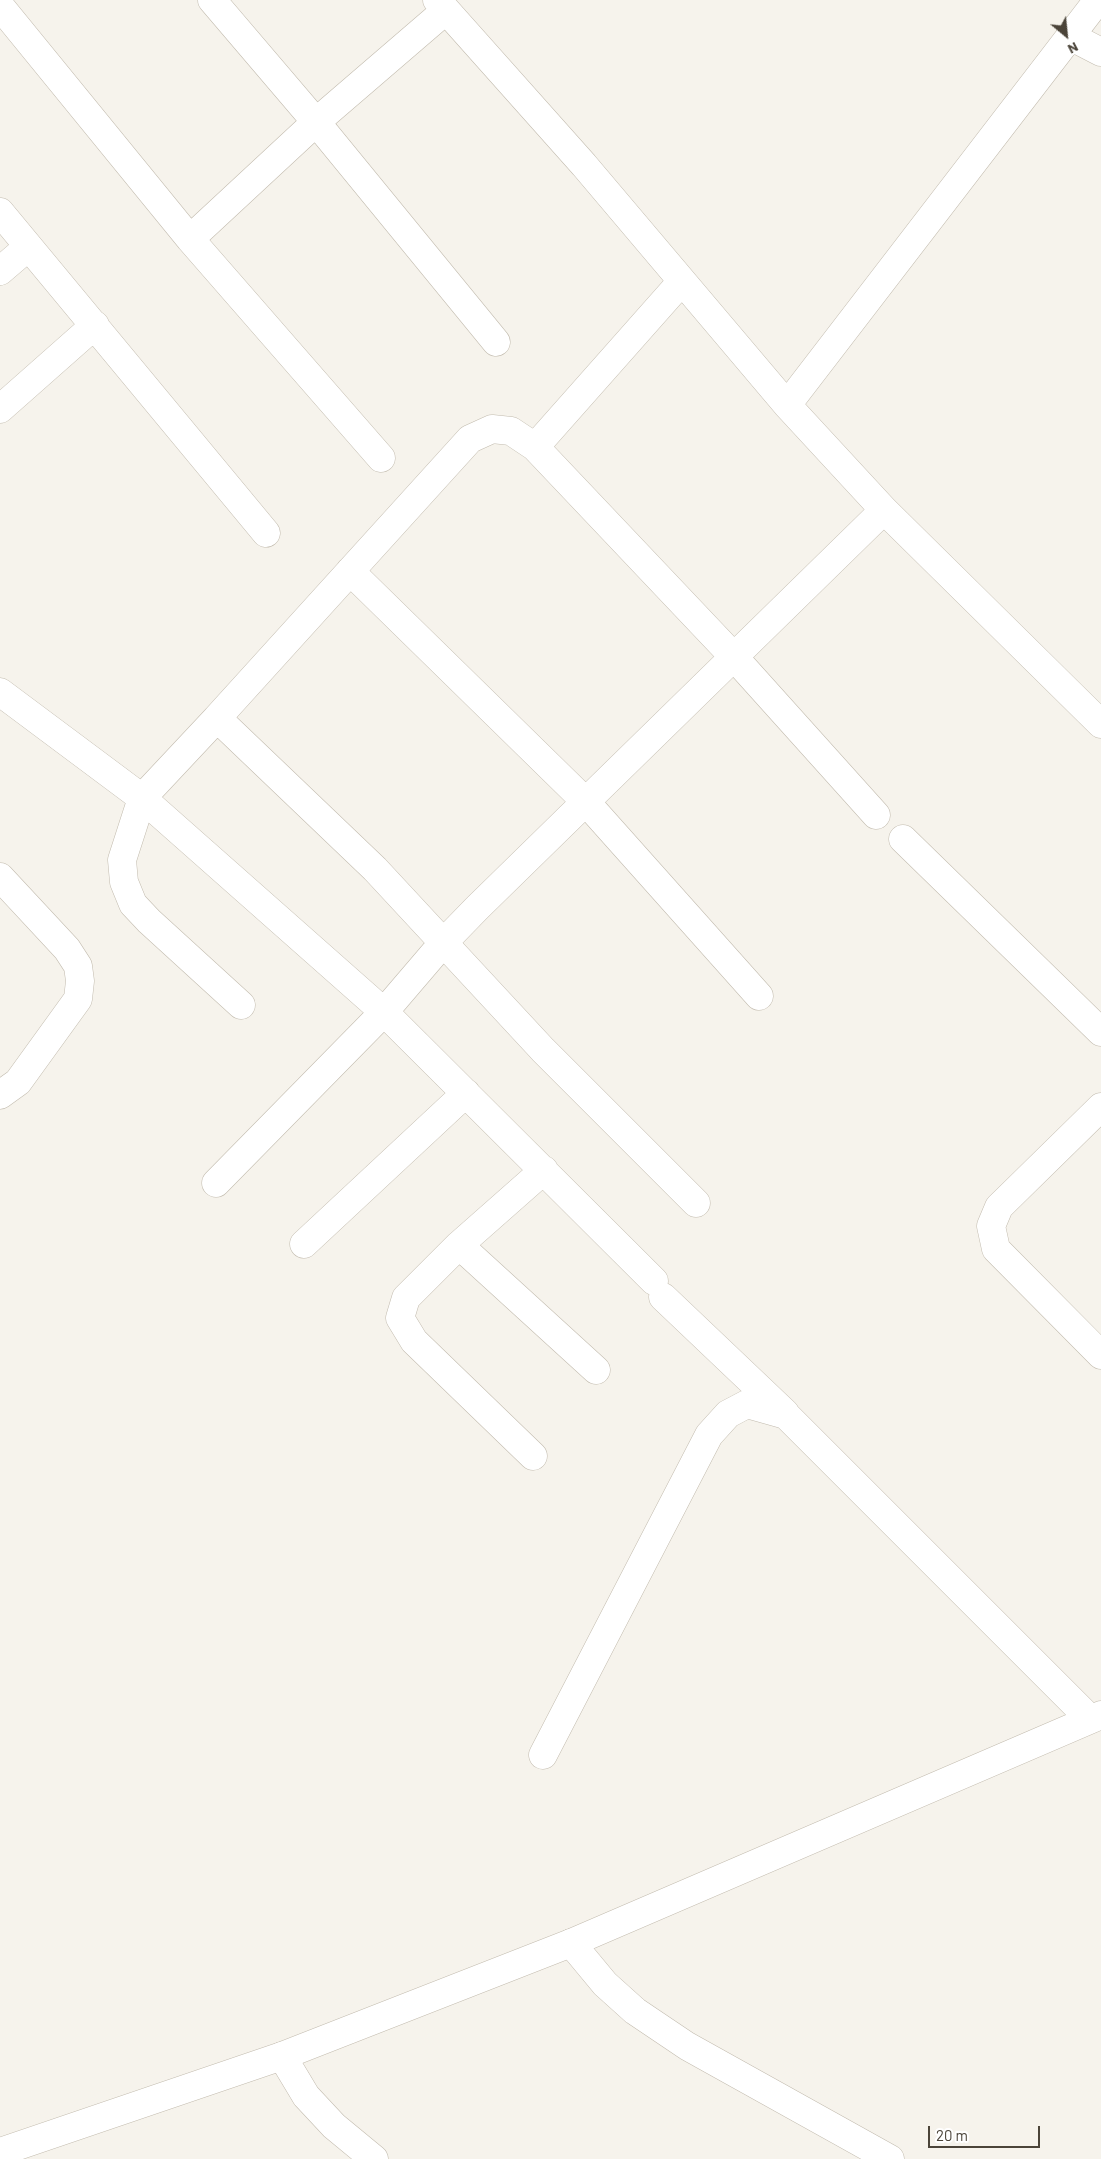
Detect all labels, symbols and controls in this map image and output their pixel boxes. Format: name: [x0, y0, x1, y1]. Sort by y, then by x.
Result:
north arrow: [1041, 10, 1091, 60]
text: N: [1065, 39, 1081, 58]
scale bar: [931, 2116, 1044, 2148]
text: 20 m: [936, 2126, 968, 2144]

